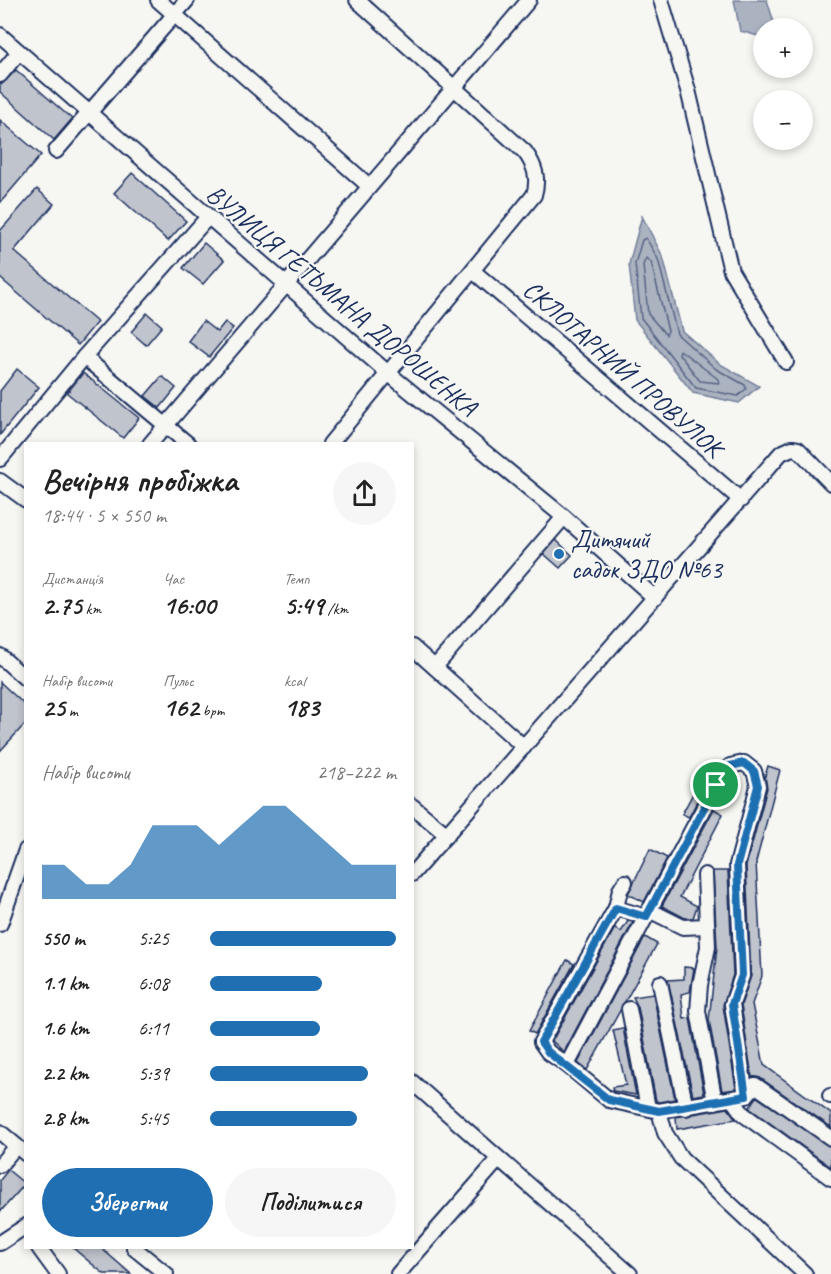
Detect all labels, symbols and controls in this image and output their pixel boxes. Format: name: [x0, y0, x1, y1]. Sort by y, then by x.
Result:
map controls: [753, 18, 813, 150]
button: +: [753, 18, 813, 78]
button: −: [753, 90, 813, 150]
street label: ВУЛИЦЯ ГЕТЬМАНА ДОРОШЕНКА: [200, 177, 485, 425]
street label: СКЛОТАРНИЙ ПРОВУЛОК: [516, 273, 732, 467]
text: Вечірня пробіжка: [42, 459, 237, 501]
button: share: [333, 462, 396, 525]
text: 18:44 · 5 × 550 m: [42, 503, 166, 528]
place label: Дитячий садок ЗДО №63: [571, 523, 724, 586]
marker: Дитячий садок ЗДО №63: [552, 547, 566, 561]
text: Дистанція: [42, 569, 103, 589]
text: Час: [163, 569, 184, 589]
text: Темп: [284, 569, 310, 589]
text: 2.75: [42, 589, 82, 622]
text: 16:00: [163, 589, 216, 622]
text: 5:49: [284, 589, 324, 622]
text: km: [82, 599, 101, 619]
text: /km: [324, 599, 348, 619]
text: Набір висоти: [42, 671, 112, 691]
text: Пульс: [163, 671, 194, 691]
text: kcal: [284, 671, 305, 691]
text: 25: [42, 691, 65, 724]
text: 162: [163, 691, 199, 724]
text: 183: [284, 691, 319, 724]
text: m: [65, 701, 78, 721]
text: bpm: [199, 701, 225, 721]
pin: [690, 759, 741, 810]
text: Набір висоти: [42, 760, 129, 785]
text: 218–222 m: [317, 760, 396, 785]
icon: arrive: [699, 768, 732, 801]
text: 550 m: [42, 926, 85, 951]
text: 5:25: [138, 926, 169, 951]
text: 1.1 km: [42, 971, 89, 996]
text: 6:08: [138, 971, 169, 996]
text: 1.6 km: [42, 1016, 89, 1041]
text: 6:11: [138, 1016, 169, 1041]
text: 2.2 km: [42, 1061, 89, 1086]
text: 5:39: [138, 1061, 169, 1086]
text: 2.8 km: [42, 1106, 89, 1131]
text: 5:45: [138, 1106, 169, 1131]
button: Зберегти: [42, 1168, 213, 1237]
button: Поділитися: [225, 1168, 396, 1237]

